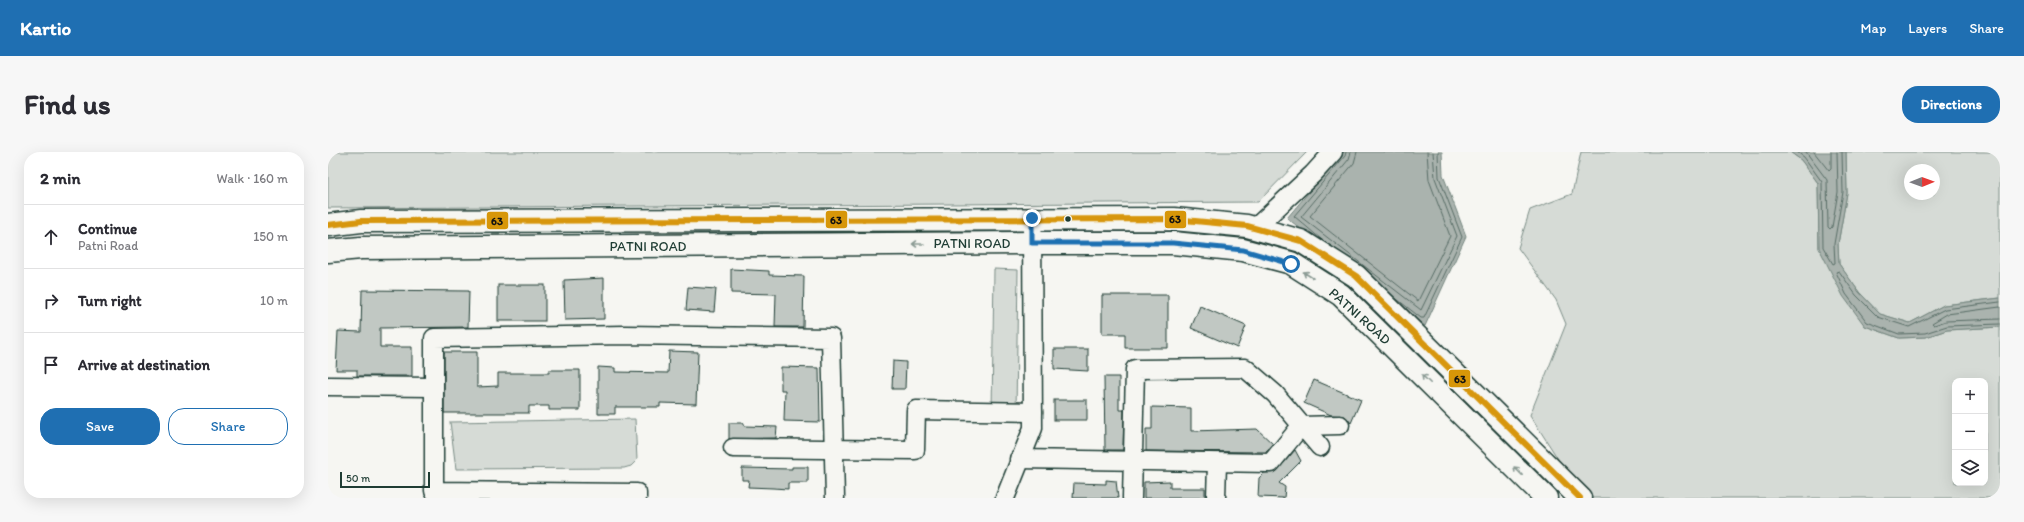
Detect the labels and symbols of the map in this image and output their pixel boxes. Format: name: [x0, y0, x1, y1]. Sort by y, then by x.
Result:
north arrow: [1904, 164, 1940, 200]
route end: [1023, 209, 1041, 227]
line badge: 63: [825, 210, 848, 229]
line badge: 63: [1164, 210, 1187, 229]
line badge: 63: [486, 211, 509, 230]
text: 63: [1169, 213, 1181, 226]
text: 63: [830, 214, 842, 227]
unlabelled marker: [1063, 214, 1073, 224]
text: 63: [491, 215, 503, 228]
street label: PATNI ROAD: [934, 235, 1011, 252]
street label: PATNI ROAD: [610, 238, 687, 255]
one-way arrow: [912, 240, 925, 248]
route start: [1282, 255, 1300, 273]
one-way arrow: [1303, 270, 1314, 279]
street label: PATNI ROAD: [1325, 284, 1394, 349]
line badge: 63: [1448, 369, 1471, 388]
text: 63: [1454, 373, 1466, 386]
one-way arrow: [1421, 374, 1431, 384]
one-way arrow: [1513, 466, 1523, 476]
scale bar: [340, 470, 430, 489]

